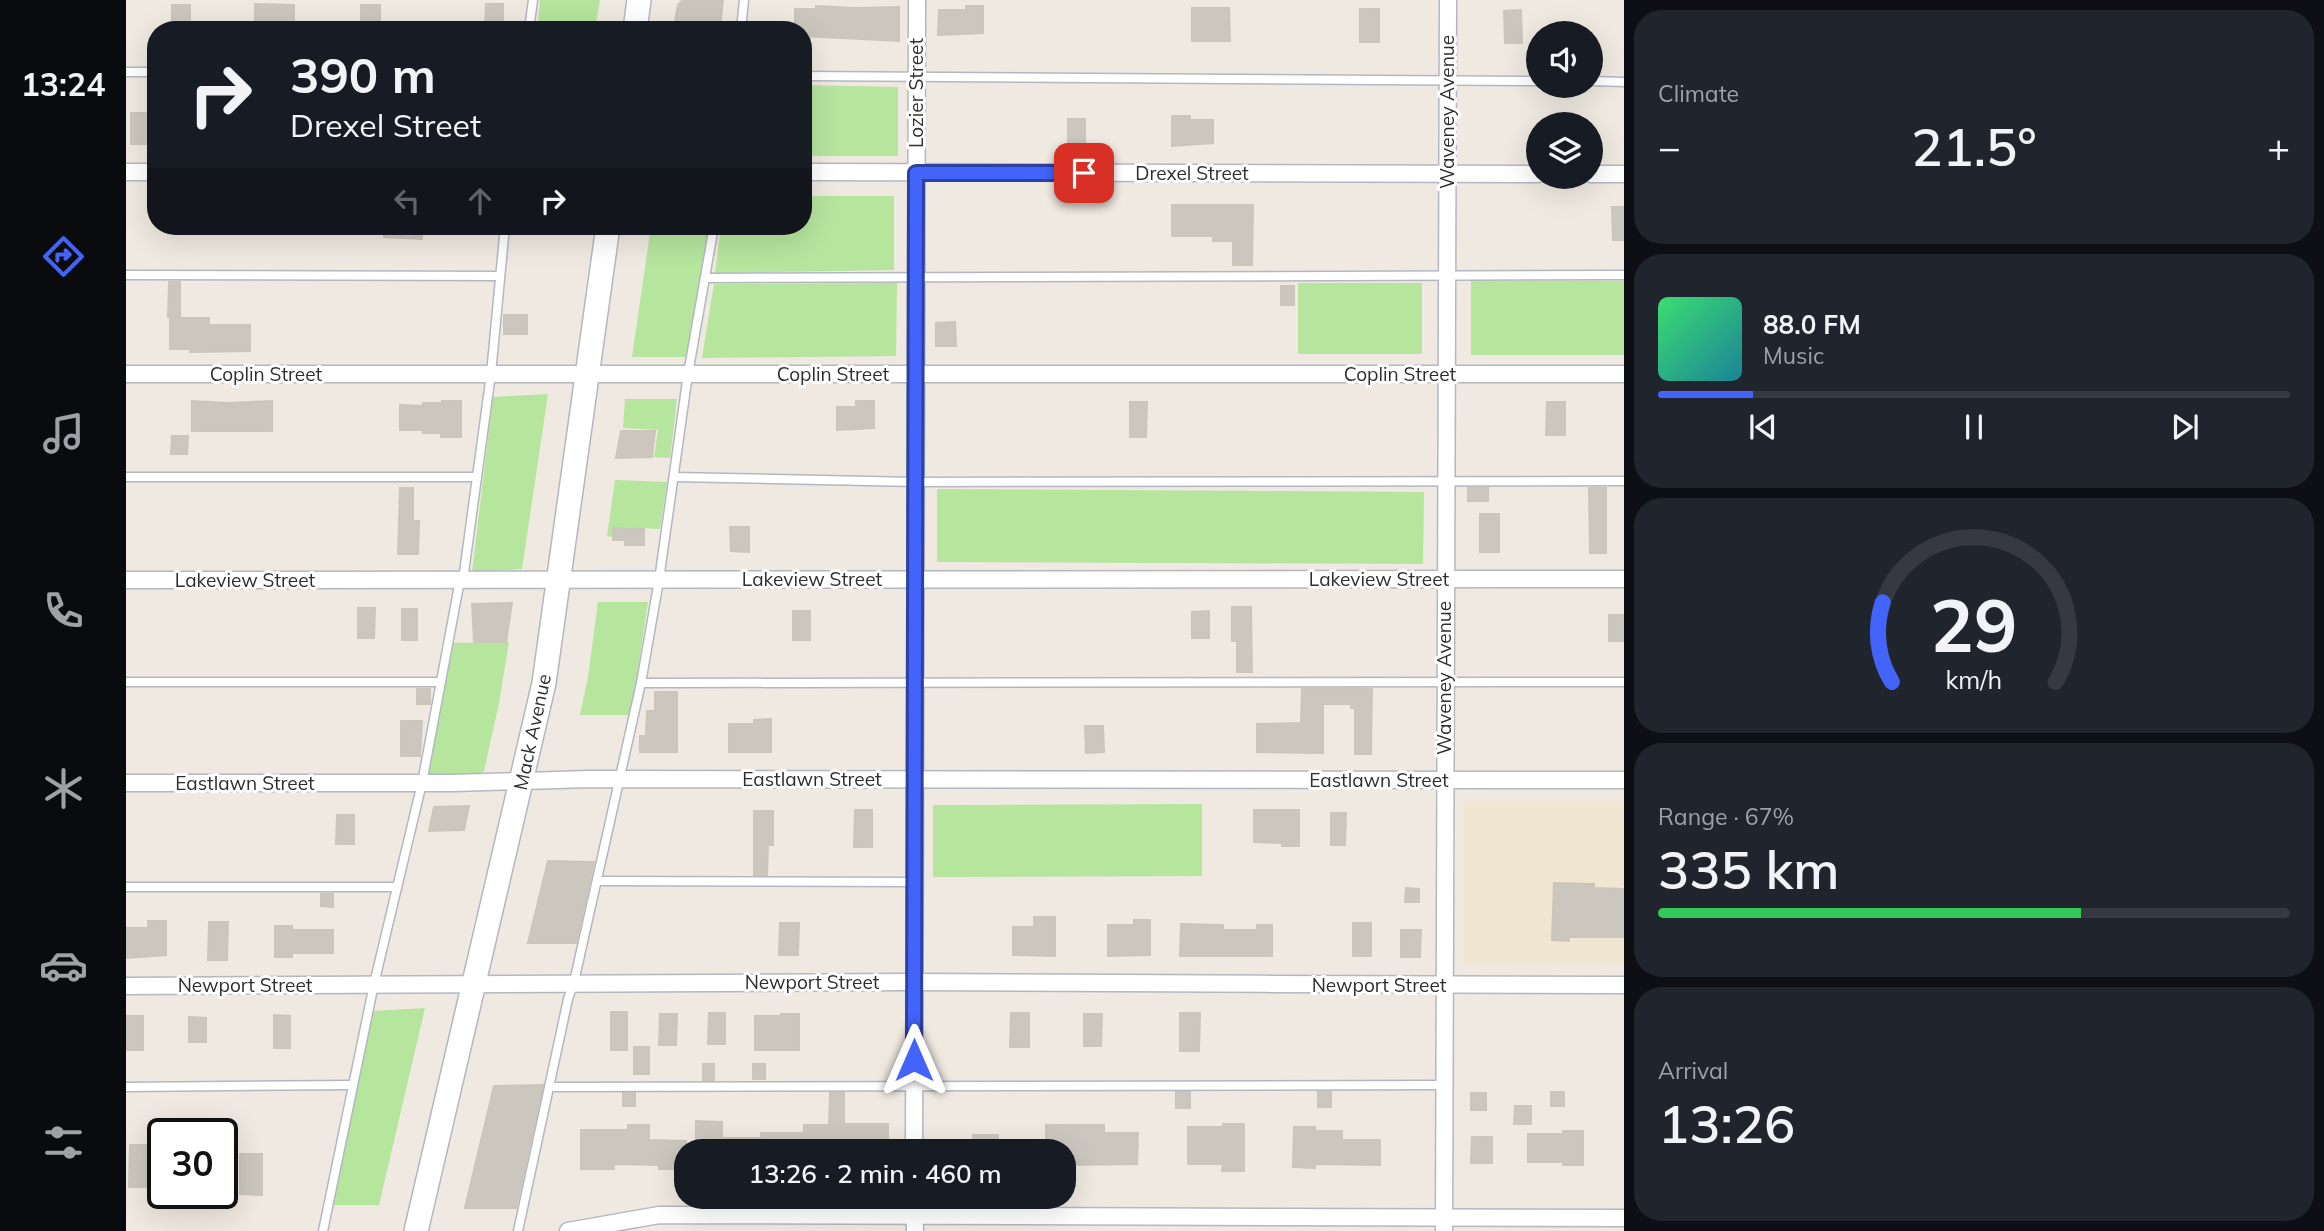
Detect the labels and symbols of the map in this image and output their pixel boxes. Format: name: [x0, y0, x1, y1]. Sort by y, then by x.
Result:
street label: Waveney Avenue: [1435, 35, 1459, 189]
street label: Lozier Street: [904, 38, 928, 148]
pin: [1054, 143, 1114, 203]
street label: Drexel Street: [1135, 161, 1249, 185]
street label: Coplin Street: [210, 362, 322, 386]
street label: Coplin Street: [777, 362, 889, 386]
street label: Coplin Street: [1344, 362, 1456, 386]
street label: Lakeview Street: [742, 567, 883, 591]
street label: Lakeview Street: [1309, 567, 1450, 591]
street label: Lakeview Street: [175, 568, 316, 592]
street label: Waveney Avenue: [1432, 601, 1456, 755]
street label: Mack Avenue: [508, 672, 556, 792]
street label: Eastlawn Street: [742, 767, 882, 791]
street label: Eastlawn Street: [1309, 768, 1449, 792]
street label: Eastlawn Street: [175, 771, 315, 795]
street label: Newport Street: [745, 970, 880, 994]
street label: Newport Street: [178, 973, 313, 997]
street label: Newport Street: [1312, 973, 1447, 997]
position arrow: [877, 1023, 951, 1097]
speed limit sign: 30: [147, 1118, 238, 1209]

